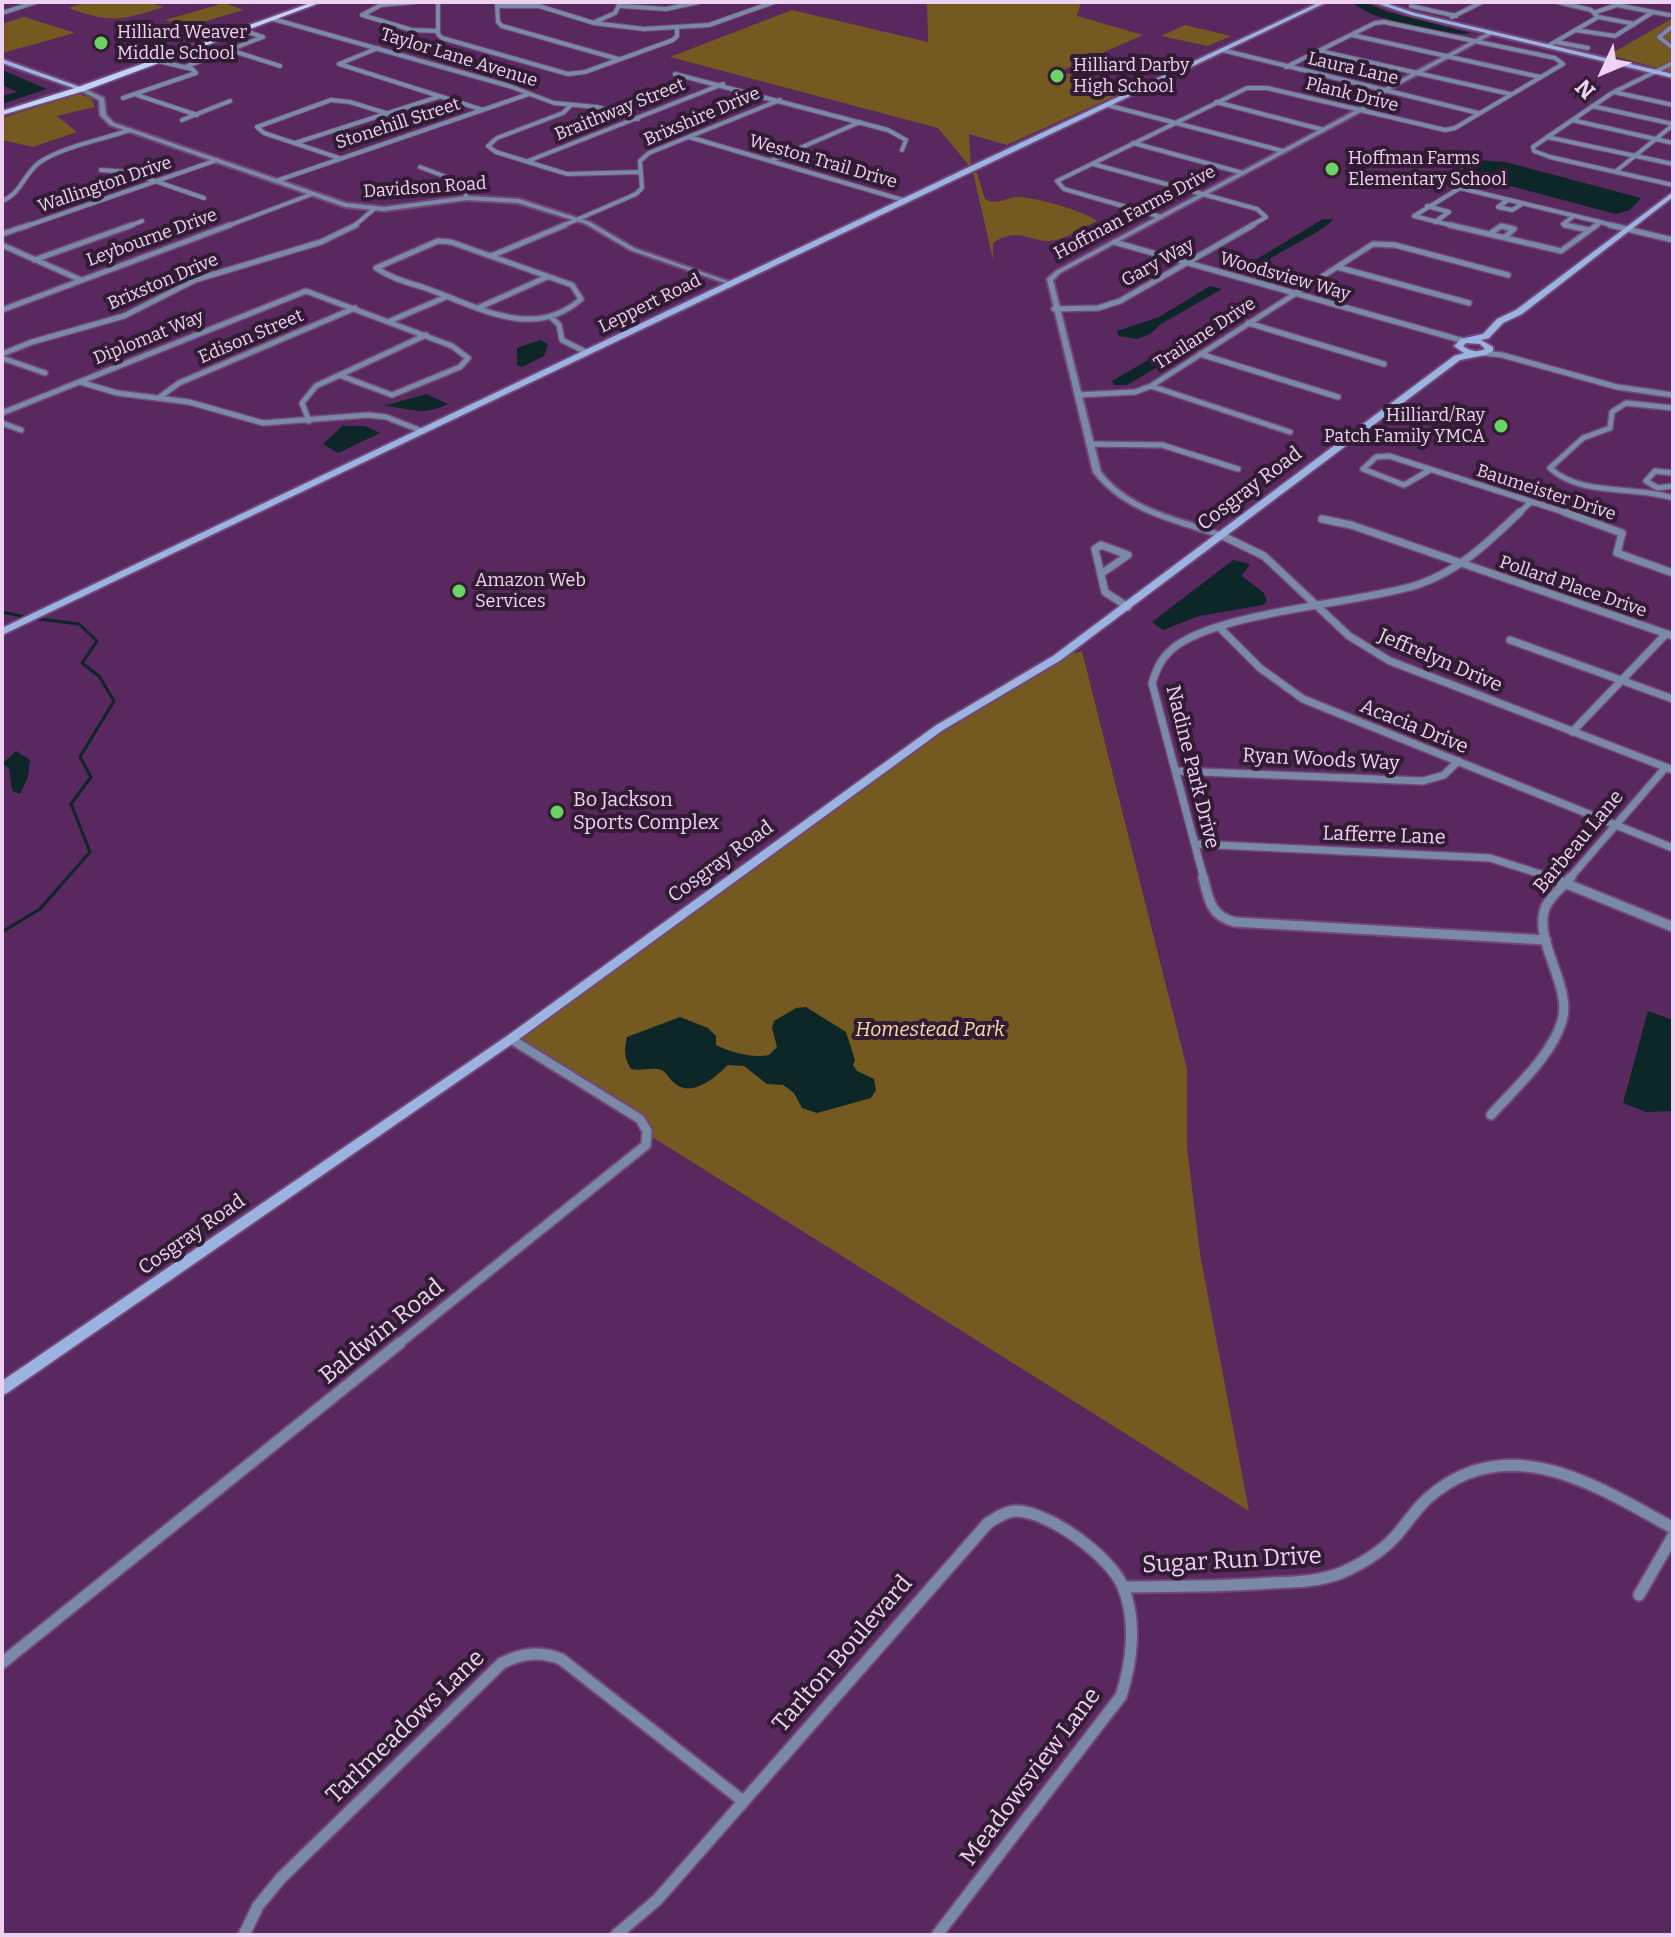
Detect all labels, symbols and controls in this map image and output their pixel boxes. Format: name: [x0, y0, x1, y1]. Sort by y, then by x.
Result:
place label: Hilliard Weaver Middle School: [117, 22, 247, 64]
street label: Taylor Lane Avenue: [378, 24, 540, 92]
north arrow: [1563, 32, 1643, 112]
marker: Hilliard Weaver Middle School: [92, 34, 110, 52]
street label: Laura Lane: [1306, 48, 1400, 90]
place label: Hilliard Darby High School: [1073, 55, 1189, 98]
marker: Hilliard Darby High School: [1048, 67, 1066, 85]
street label: Plank Drive: [1303, 73, 1401, 117]
street label: Braithway Street: [552, 74, 688, 146]
text: N: [1570, 74, 1601, 105]
street label: Brixshire Drive: [641, 83, 763, 151]
street label: Stonehill Street: [333, 94, 463, 154]
street label: Weston Trail Drive: [746, 131, 900, 193]
place label: Hoffman Farms Elementary School: [1348, 148, 1507, 190]
street label: Wallington Drive: [35, 152, 175, 218]
marker: Hoffman Farms Elementary School: [1323, 160, 1341, 178]
street label: Hoffman Farms Drive: [1051, 161, 1219, 265]
street label: Davidson Road: [363, 173, 487, 203]
street label: Leybourne Drive: [84, 204, 220, 272]
street label: Gary Way: [1118, 234, 1198, 292]
street label: Woodsview Way: [1217, 248, 1353, 306]
street label: Brixston Drive: [104, 249, 222, 315]
street label: Leppert Road: [595, 270, 705, 338]
street label: Trailane Drive: [1150, 293, 1260, 375]
street label: Edison Street: [195, 305, 307, 369]
street label: Diplomat Way: [91, 306, 207, 370]
place label: Hilliard/Ray Patch Family YMCA: [1324, 405, 1485, 448]
marker: Hilliard/Ray Patch Family YMCA: [1492, 417, 1510, 435]
street label: Cosgray Road: [1193, 442, 1307, 536]
street label: Baumeister Drive: [1474, 460, 1618, 526]
street label: Pollard Place Drive: [1496, 552, 1650, 622]
place label: Amazon Web Services: [475, 570, 586, 612]
marker: Amazon Web Services: [450, 582, 468, 600]
street label: Jeffrelyn Drive: [1374, 624, 1506, 698]
street label: Nadine Park Drive: [1160, 683, 1224, 851]
street label: Acacia Drive: [1356, 694, 1472, 760]
street label: Ryan Woods Way: [1242, 744, 1400, 776]
street label: Barbeau Lane: [1529, 786, 1629, 898]
place label: Bo Jackson Sports Complex: [573, 788, 719, 835]
marker: Bo Jackson Sports Complex: [548, 803, 566, 821]
street label: Cosgray Road: [664, 816, 778, 908]
street label: Lafferre Lane: [1322, 822, 1446, 850]
park label: Homestead Park: [855, 1018, 1005, 1042]
street label: Cosgray Road: [134, 1189, 250, 1281]
street label: Baldwin Road: [314, 1273, 450, 1391]
street label: Sugar Run Drive: [1141, 1542, 1323, 1580]
street label: Tarlton Boulevard: [767, 1570, 919, 1738]
street label: Tarlmeadows Lane: [321, 1644, 491, 1810]
street label: Meadowsview Lane: [955, 1682, 1107, 1872]

